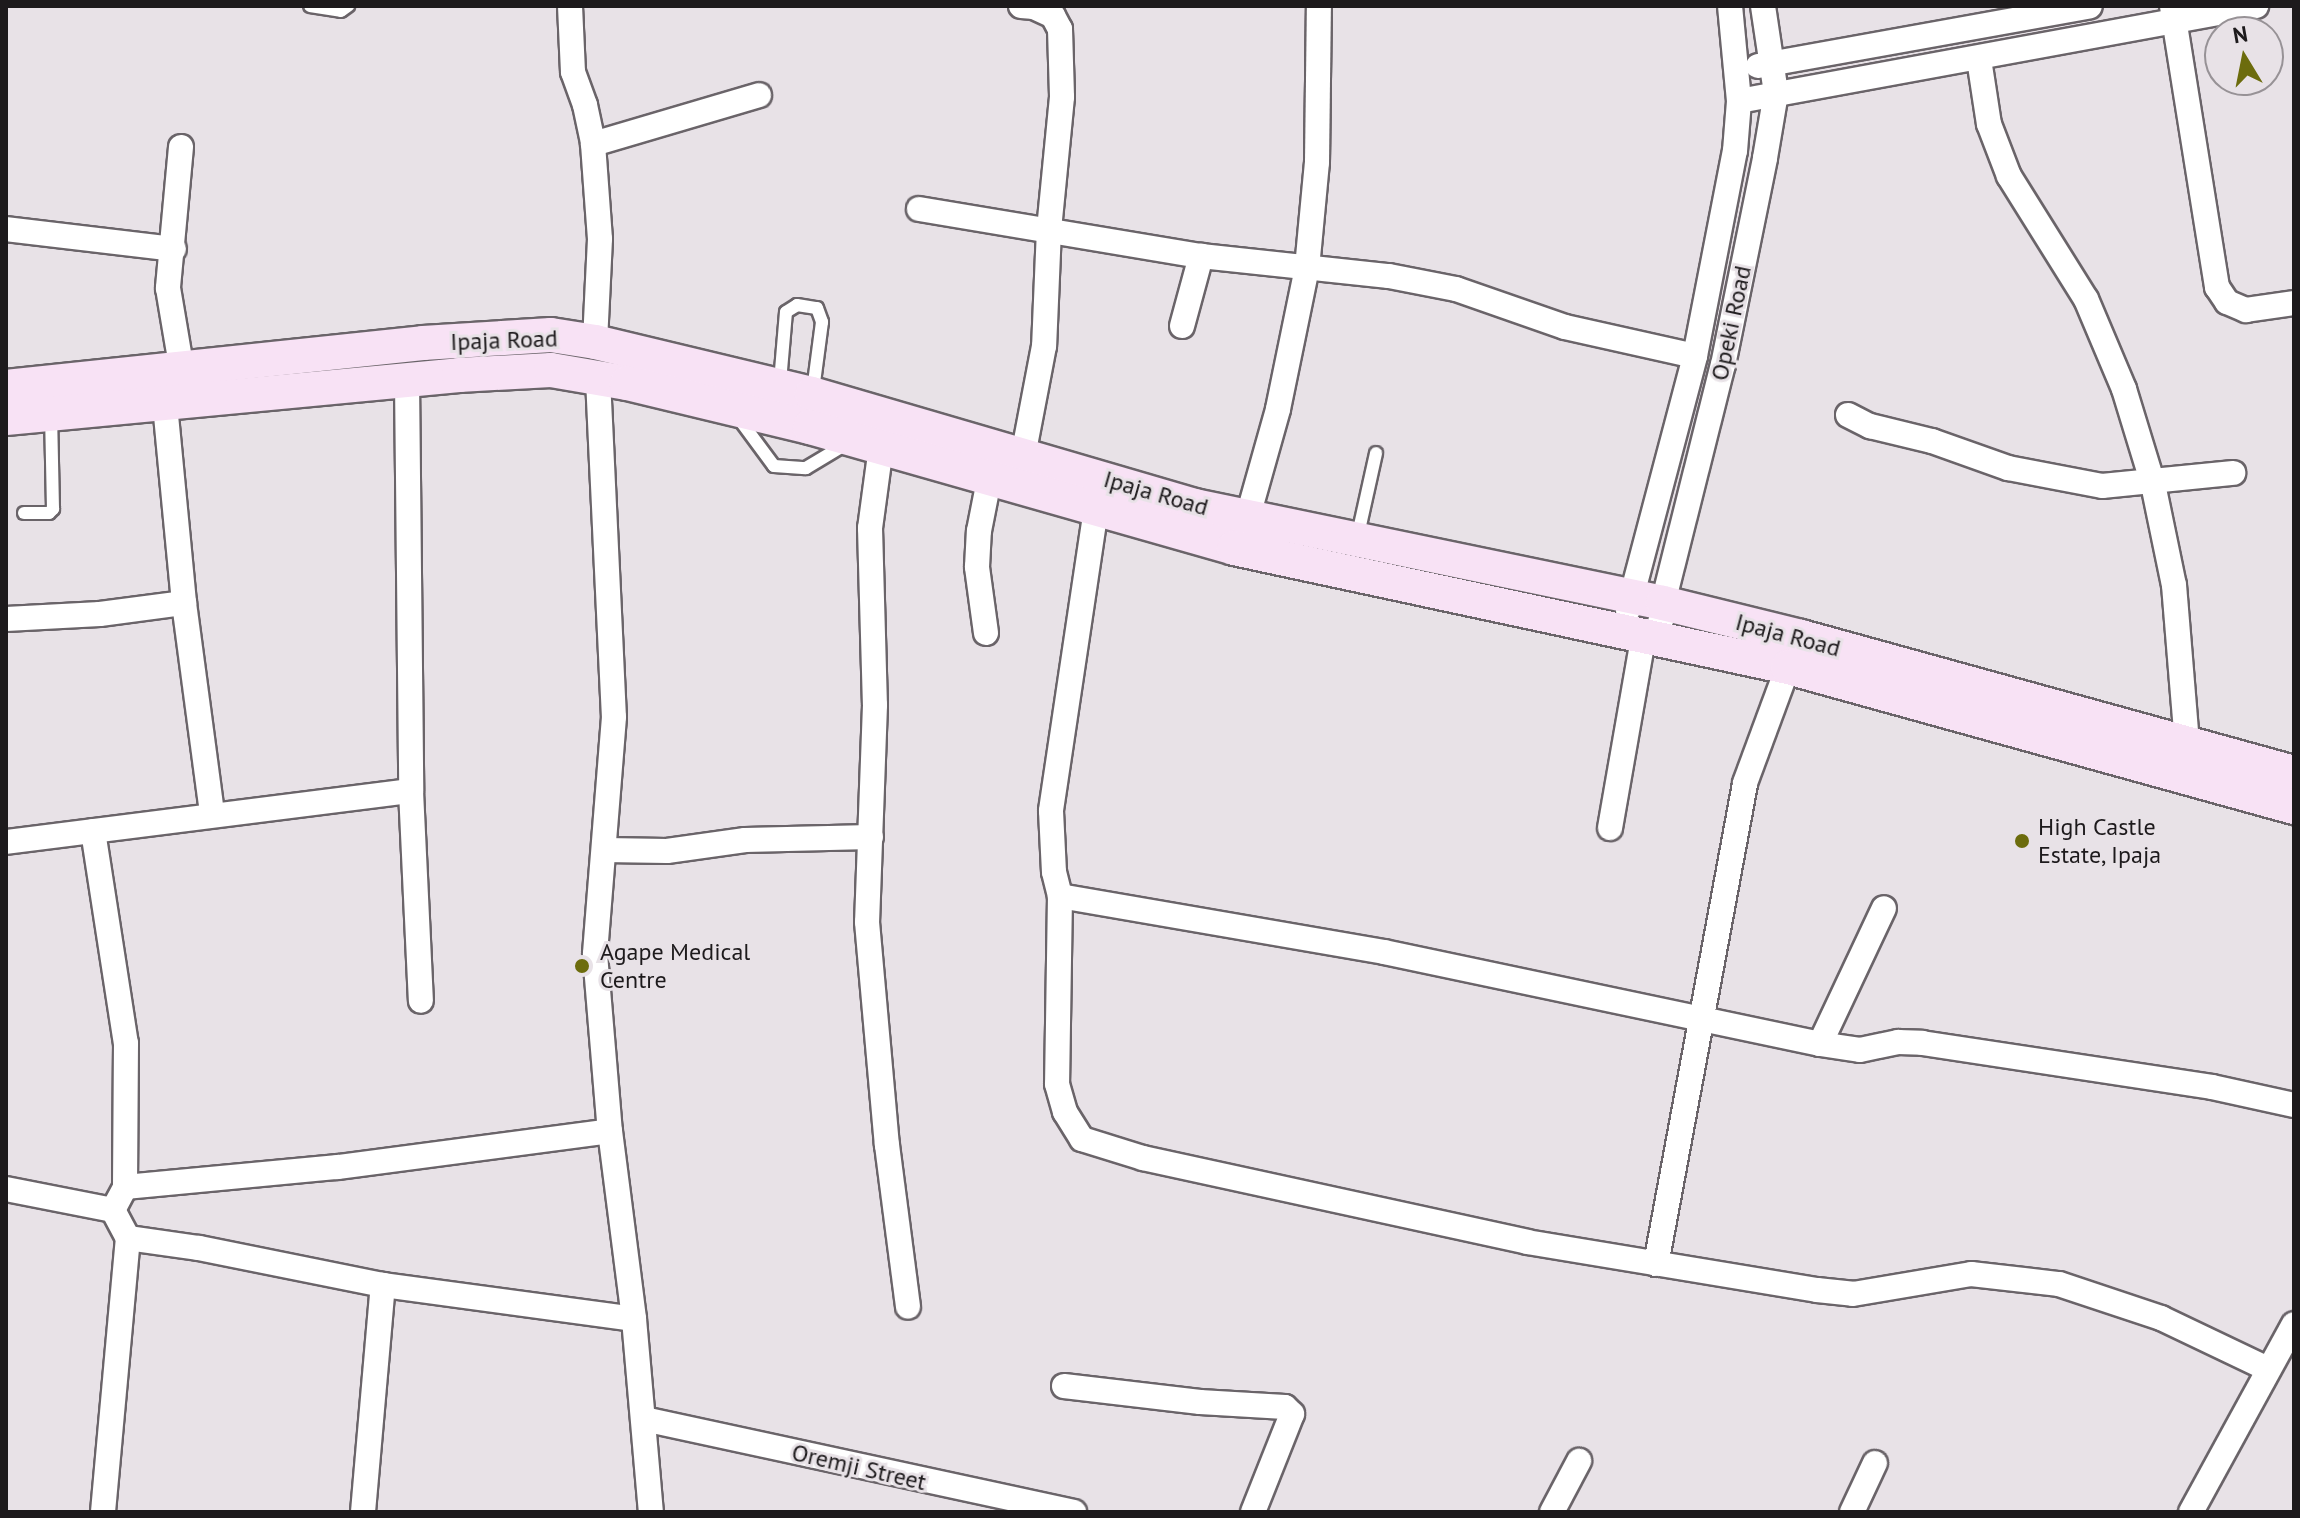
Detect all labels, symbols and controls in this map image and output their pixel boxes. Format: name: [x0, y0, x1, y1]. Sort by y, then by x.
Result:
north arrow: [2204, 16, 2284, 96]
text: N: [2231, 19, 2250, 49]
street label: Opeki Road: [1705, 263, 1757, 383]
street label: Ipaja Road: [450, 324, 558, 356]
street label: Ipaja Road: [1100, 464, 1212, 522]
street label: Ipaja Road: [1732, 607, 1844, 663]
place label: High Castle Estate, Ipaja: [2038, 813, 2163, 869]
marker: High Castle Estate, Ipaja: [2013, 832, 2031, 850]
place label: Agape Medical Centre: [600, 938, 750, 994]
marker: Agape Medical Centre: [571, 955, 593, 977]
street label: Oremji Street: [789, 1438, 929, 1496]

